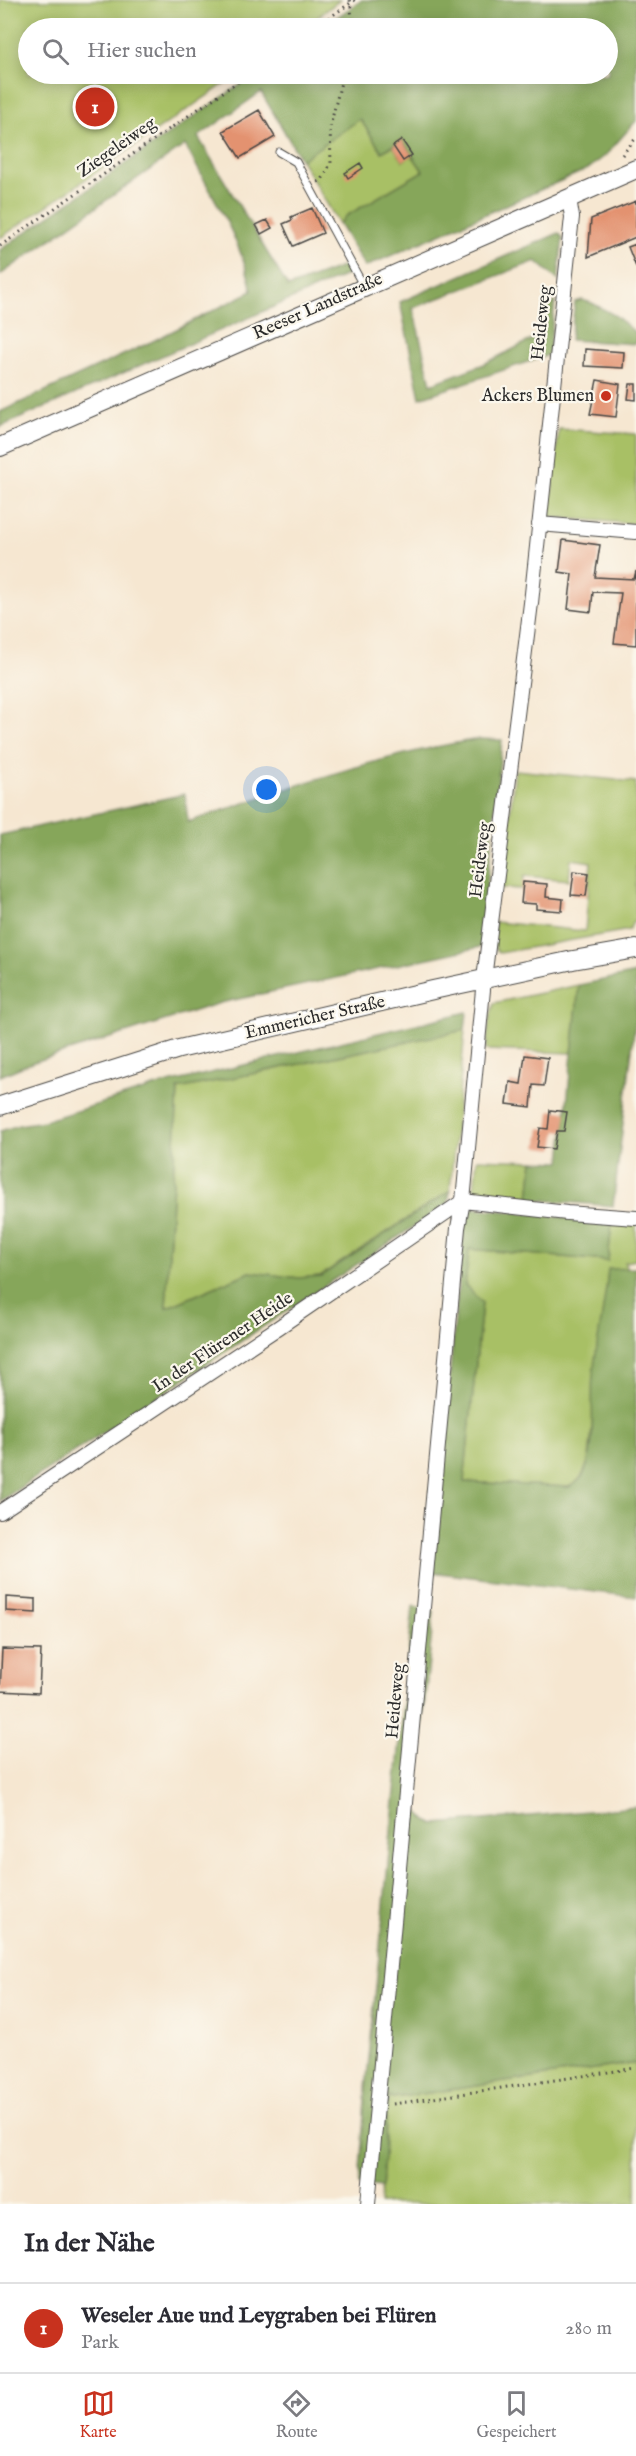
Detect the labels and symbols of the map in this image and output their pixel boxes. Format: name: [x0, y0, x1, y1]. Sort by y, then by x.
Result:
pin: 1: [76, 84, 115, 130]
street label: Ziegeleiweg: [73, 112, 161, 184]
street label: Reeser Landstraße: [250, 268, 386, 346]
street label: Heideweg: [527, 284, 557, 362]
place label: Ackers Blumen: [481, 385, 594, 408]
marker: Ackers Blumen: [599, 389, 613, 403]
your location: [252, 775, 281, 804]
street label: Heideweg: [465, 821, 497, 899]
street label: Emmericher Straße: [243, 991, 387, 1045]
street label: In der Flürener Heide: [148, 1287, 298, 1399]
street label: Heideweg: [381, 1662, 411, 1740]

